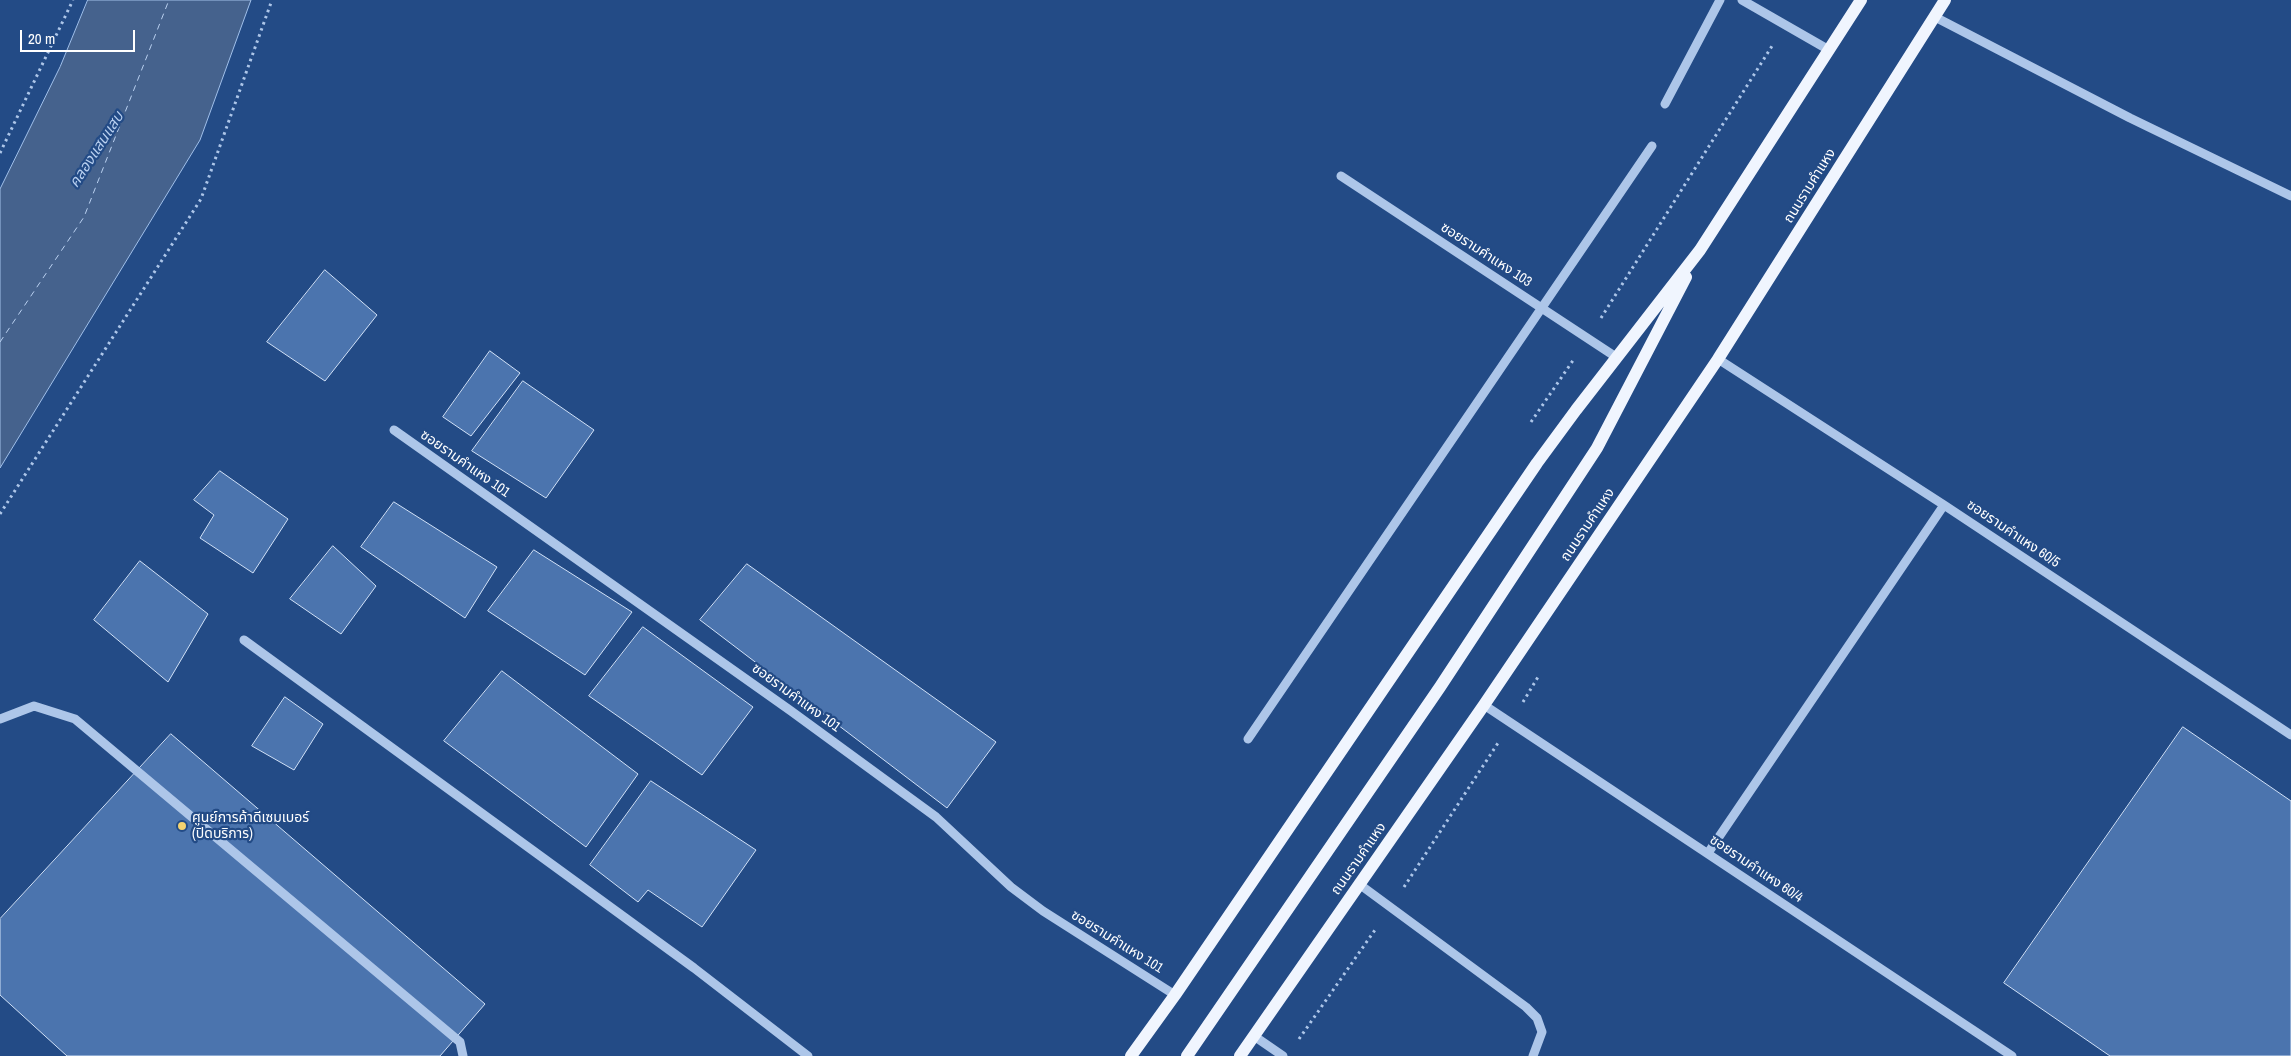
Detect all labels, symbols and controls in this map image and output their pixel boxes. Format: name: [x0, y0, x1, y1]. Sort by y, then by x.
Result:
scale bar: [22, 20, 138, 52]
text: 20 m: [28, 28, 55, 49]
water label: คลองแสนแสบ: [66, 109, 128, 191]
street label: ถนนรามคำแหง: [1780, 146, 1840, 226]
street label: ซอยรามคำแหง 103: [1437, 219, 1535, 291]
street label: ซอยรามคำแหง 101: [417, 427, 513, 501]
street label: ถนนรามคำแหง: [1557, 485, 1619, 565]
street label: ซอยรามคำแหง 60/5: [1963, 497, 2063, 571]
street label: ซอยรามคำแหง 101: [748, 660, 844, 736]
place label: ศูนย์การค้าดีเซมเบอร์ (ปิดบริการ): [192, 810, 309, 842]
marker: ศูนย์การค้าดีเซมเบอร์ (ปิดบริการ): [176, 820, 188, 832]
street label: ถนนรามคำแหง: [1328, 820, 1390, 898]
street label: ซอยรามคำแหง 60/4: [1706, 832, 1806, 906]
street label: ซอยรามคำแหง 101: [1068, 907, 1166, 977]

